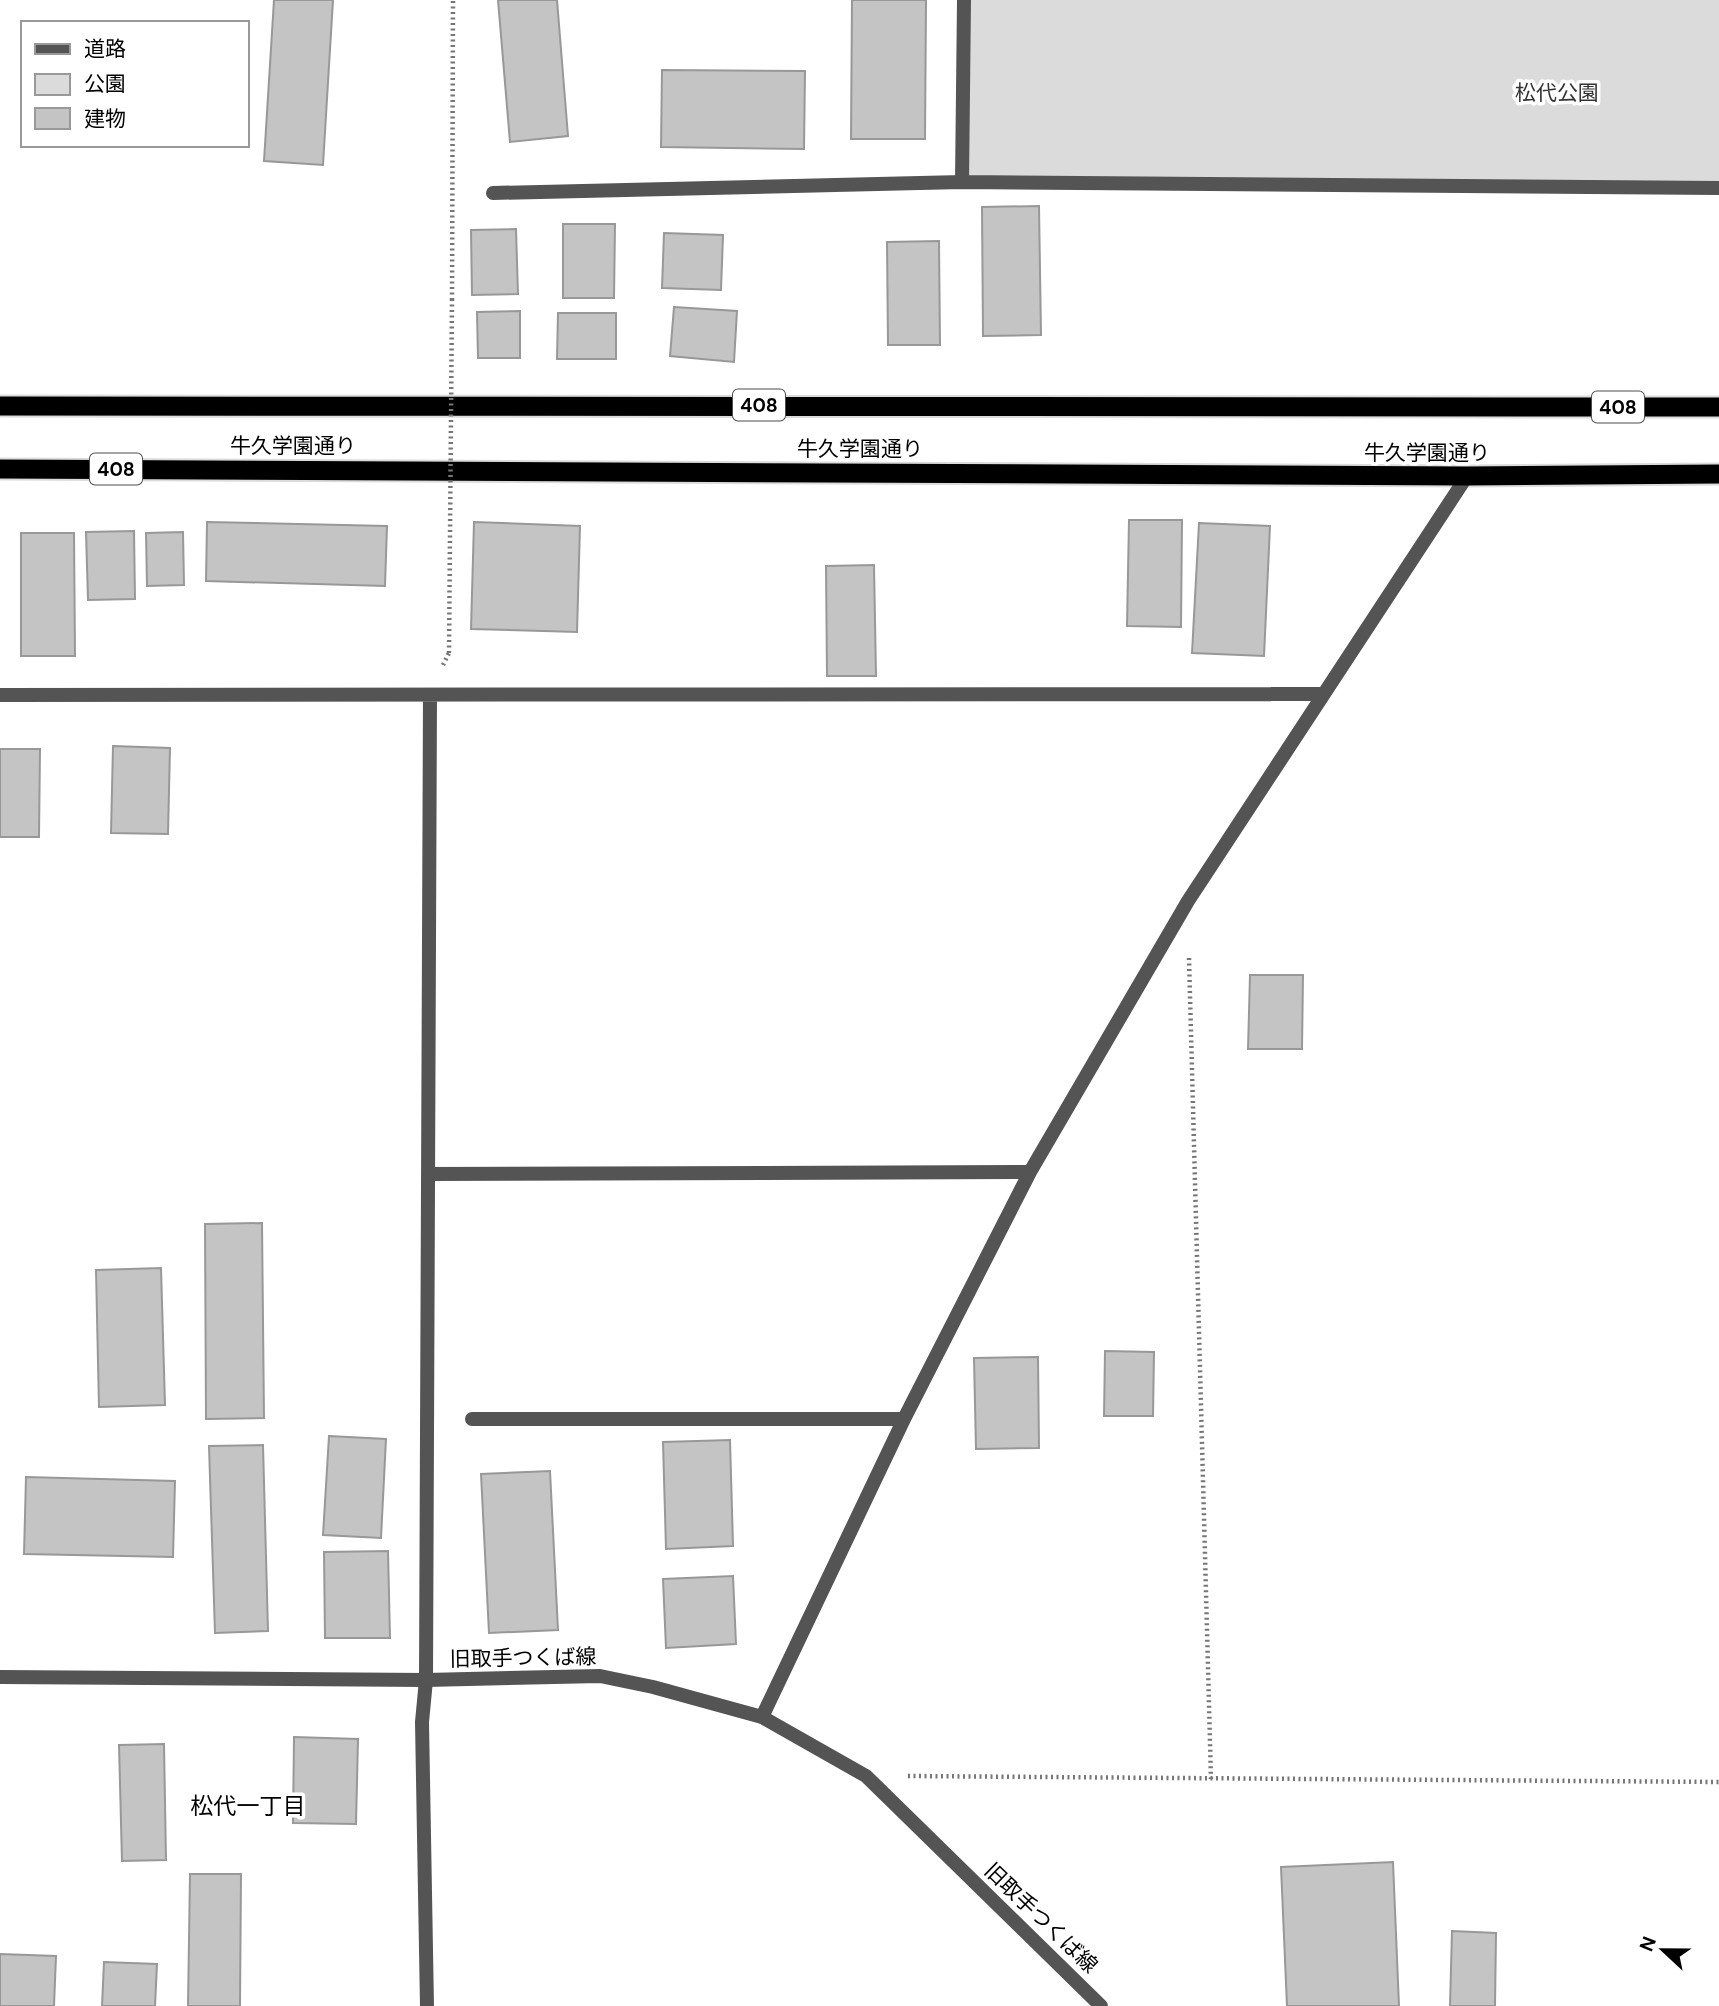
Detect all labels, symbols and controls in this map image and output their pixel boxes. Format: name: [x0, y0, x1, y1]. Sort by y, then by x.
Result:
legend: [21, 21, 248, 147]
text: 道路: [84, 35, 126, 63]
text: 公園: [84, 70, 126, 98]
park label: 松代公園: [1515, 79, 1599, 107]
text: 建物: [84, 105, 126, 133]
road number: 408: [733, 390, 785, 420]
road number: 408: [1592, 392, 1644, 422]
street label: 牛久学園通り: [230, 432, 356, 460]
street label: 牛久学園通り: [797, 435, 923, 463]
street label: 牛久学園通り: [1364, 439, 1490, 467]
road number: 408: [90, 454, 142, 484]
street label: 旧取手つくば線: [449, 1643, 597, 1673]
district label: 松代一丁目: [191, 1791, 306, 1821]
street label: 旧取手つくば線: [978, 1857, 1104, 1979]
north arrow: [1628, 1915, 1698, 1985]
text: N: [1634, 1933, 1662, 1955]

